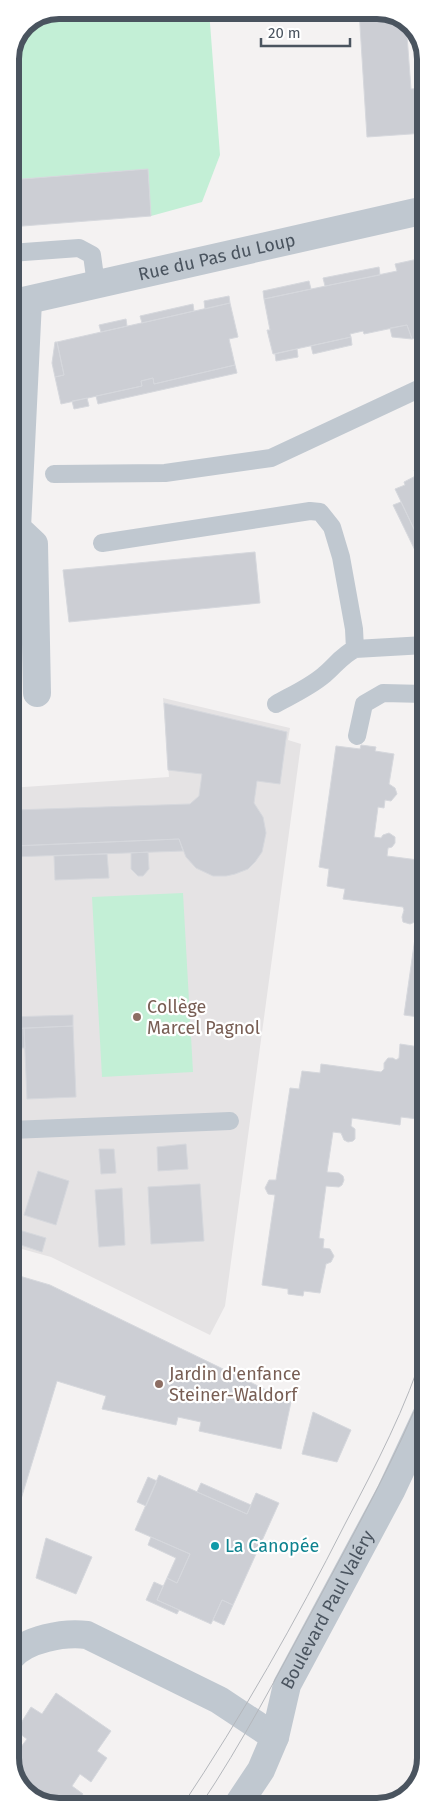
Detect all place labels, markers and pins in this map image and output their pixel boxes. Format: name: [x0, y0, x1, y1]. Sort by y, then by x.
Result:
place label: Collège Marcel Pagnol: [147, 996, 260, 1039]
marker: Collège Marcel Pagnol: [131, 1011, 143, 1023]
place label: Jardin d'enfance Steiner-Waldorf: [169, 1363, 301, 1406]
marker: Jardin d'enfance Steiner-Waldorf: [153, 1378, 165, 1390]
place label: La Canopée: [225, 1535, 319, 1557]
marker: La Canopée: [209, 1540, 221, 1552]

